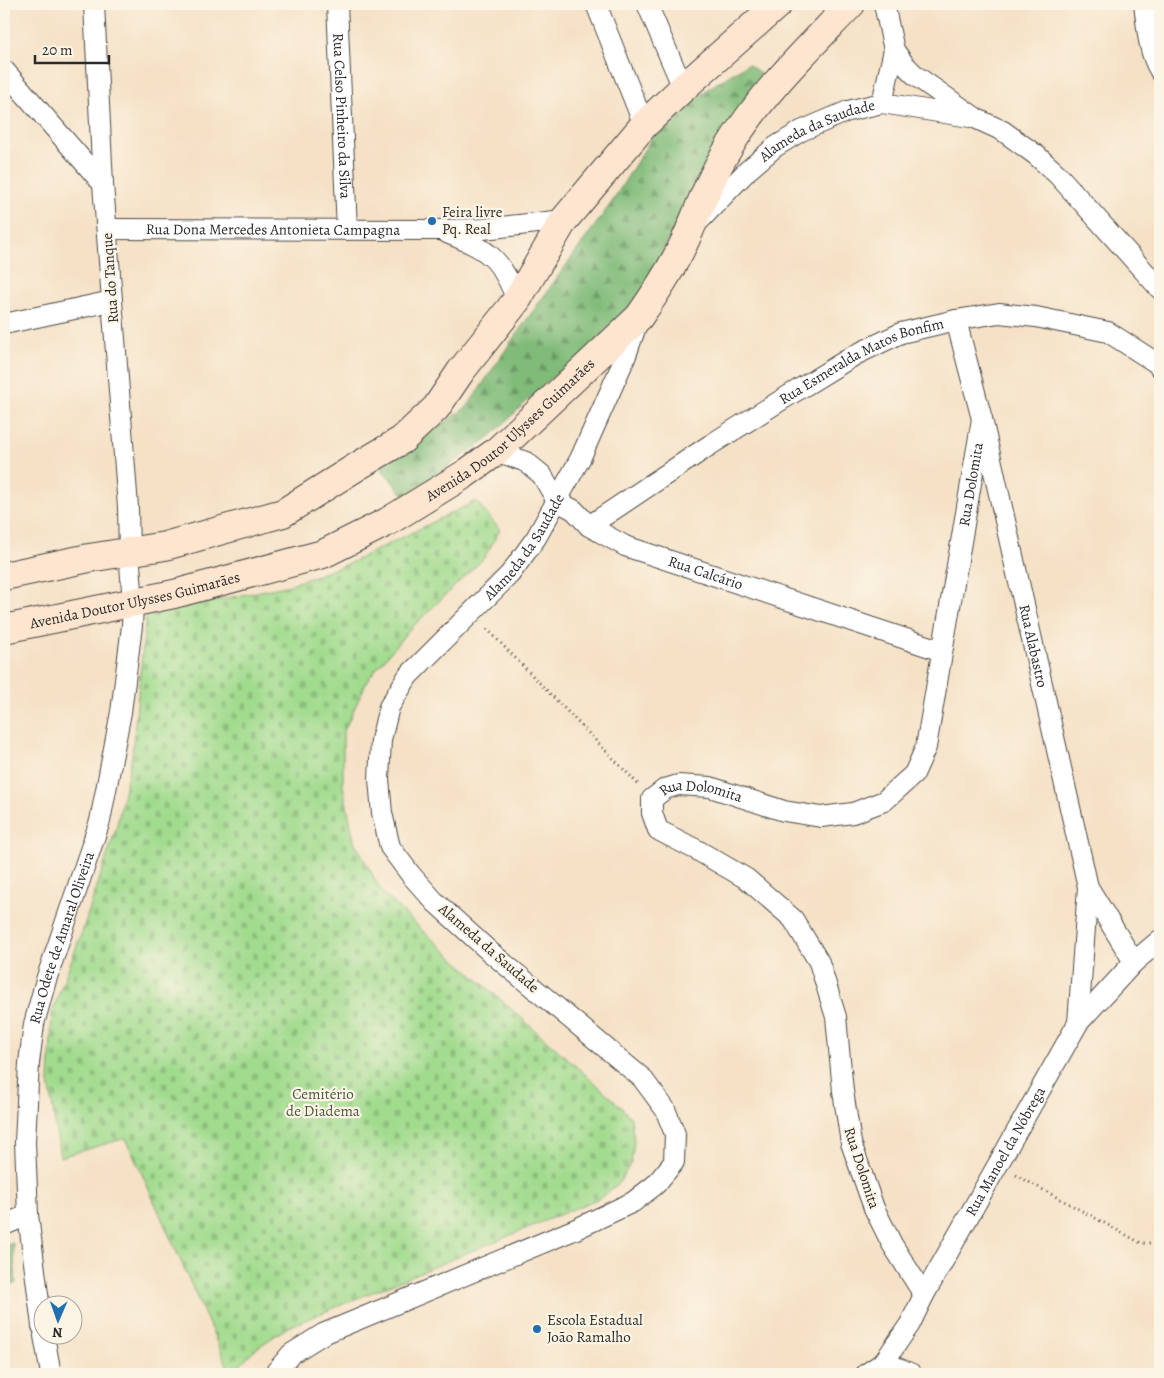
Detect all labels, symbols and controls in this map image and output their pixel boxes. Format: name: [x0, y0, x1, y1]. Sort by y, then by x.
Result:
scale bar: [35, 32, 109, 64]
street label: Rua Celso Pinheiro da Silva: [328, 33, 356, 199]
text: 20 m: [42, 40, 73, 60]
street label: Alameda da Saudade: [754, 95, 877, 167]
place label: Feira livre Pq. Real: [442, 202, 503, 239]
marker: Feira livre Pq. Real: [426, 215, 438, 227]
street label: Rua Dona Mercedes Antonieta Campagna: [146, 219, 400, 240]
street label: Rua do Tanque: [97, 232, 123, 324]
street label: Rua Esmeralda Matos Bonfim: [775, 313, 946, 409]
street label: Avenida Doutor Ulysses Guimarães: [421, 354, 599, 506]
street label: Rua Dolomita: [954, 441, 988, 528]
street label: Alameda da Saudade: [479, 490, 569, 605]
street label: Rua Calcário: [666, 551, 746, 594]
street label: Avenida Doutor Ulysses Guimarães: [27, 567, 242, 634]
street label: Rua Alabastro: [1014, 602, 1052, 689]
street label: Rua Dolomita: [655, 775, 745, 807]
street label: Rua Odete de Amaral Oliveira: [25, 849, 99, 1026]
street label: Alameda da Saudade: [434, 898, 544, 997]
street label: Rua Manoel da Nóbrega: [961, 1083, 1050, 1220]
park label: Cemitério de Diadema: [286, 1084, 360, 1121]
street label: Rua Dolomita: [839, 1125, 885, 1211]
north arrow: [32, 1296, 82, 1346]
place label: Escola Estadual João Ramalho: [547, 1310, 643, 1347]
text: N: [52, 1323, 63, 1342]
marker: Escola Estadual João Ramalho: [531, 1323, 543, 1335]

